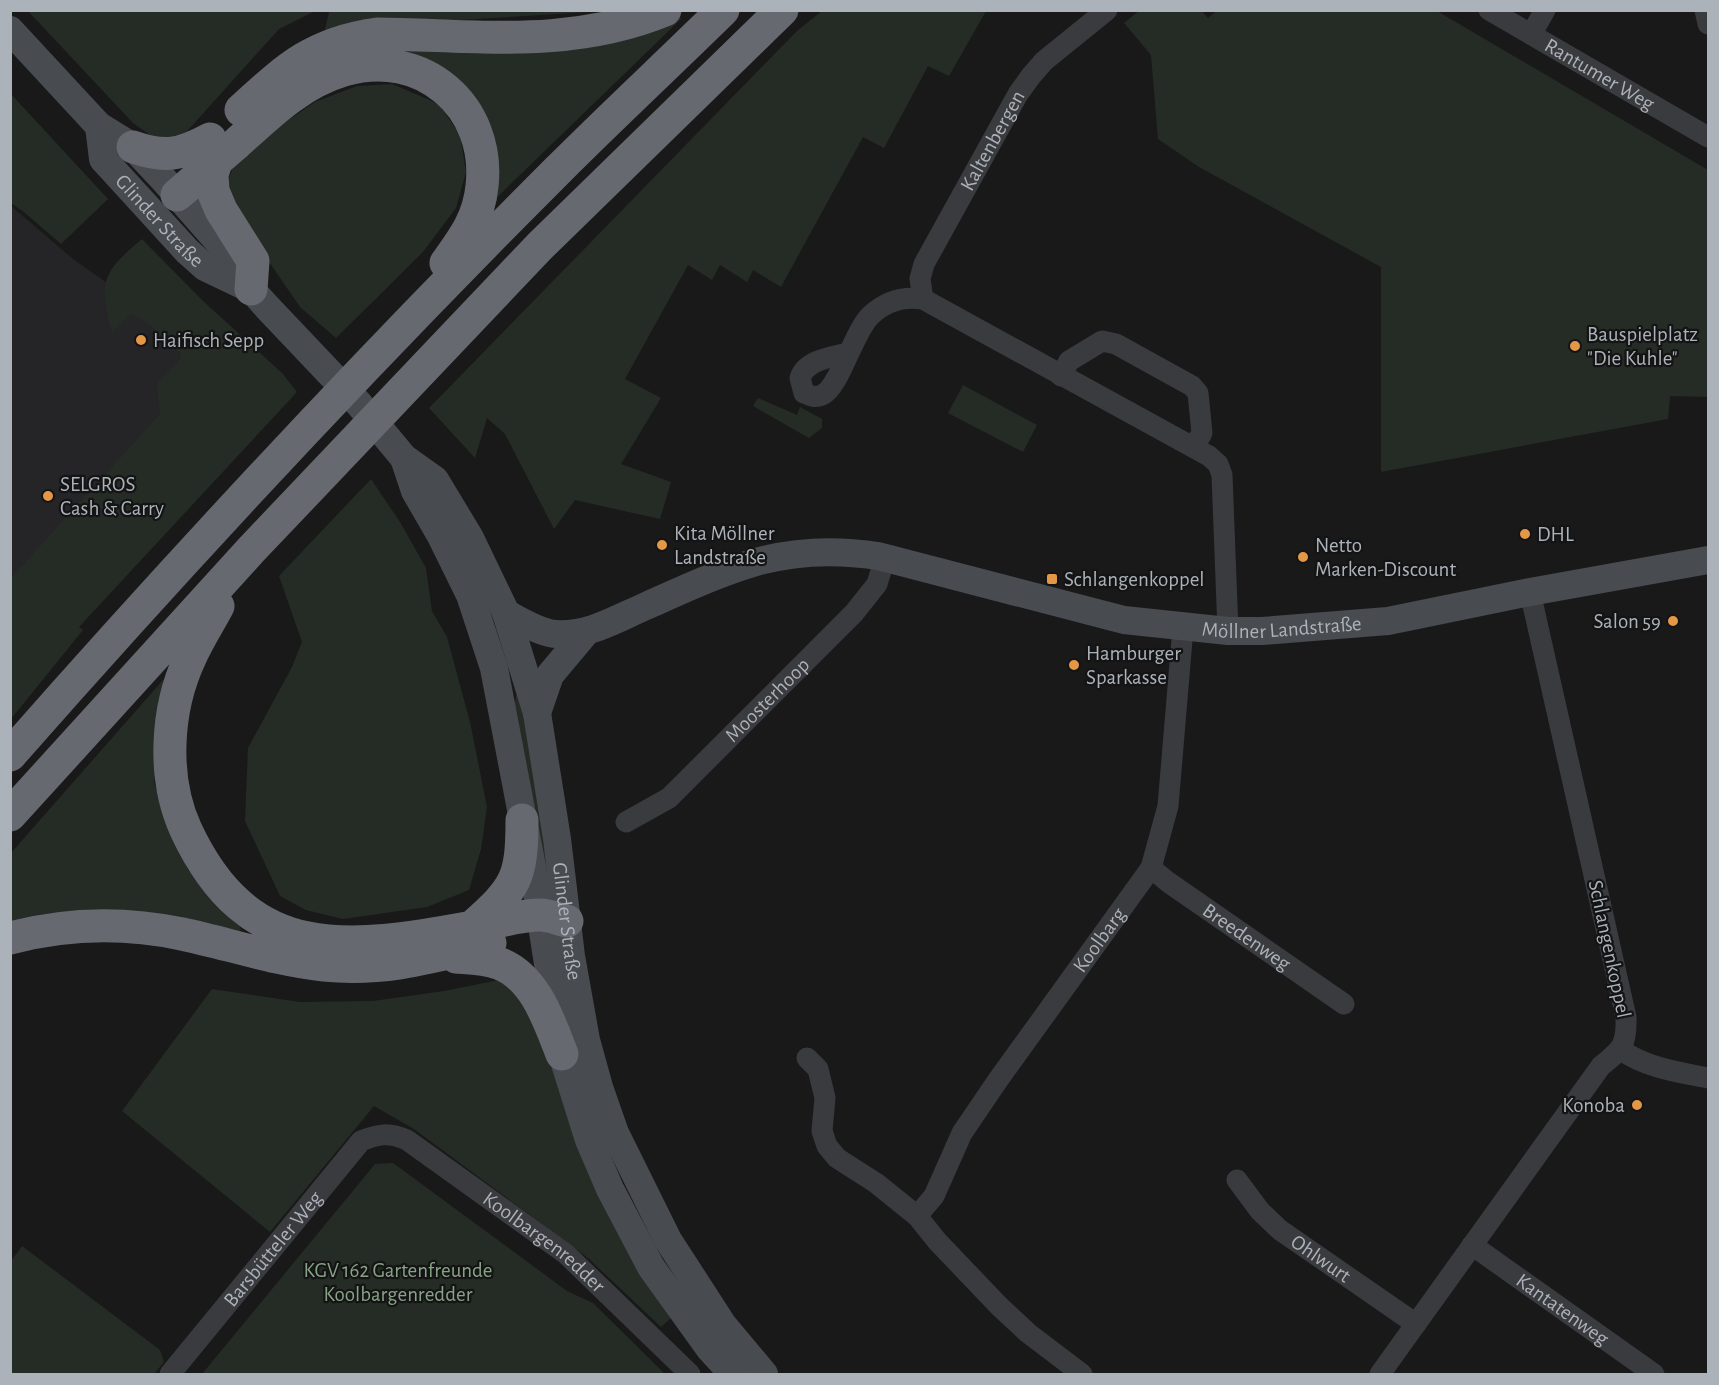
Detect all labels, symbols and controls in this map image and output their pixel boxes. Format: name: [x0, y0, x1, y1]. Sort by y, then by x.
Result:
street label: Rantumer Weg: [1541, 35, 1659, 115]
street label: Kaltenbergen: [957, 87, 1029, 194]
street label: Glinder Straße: [111, 170, 207, 272]
place label: Bauspielplatz "Die Kuhle": [1587, 324, 1698, 369]
place label: Haifisch Sepp: [153, 330, 264, 351]
marker: Haifisch Sepp: [134, 333, 148, 347]
marker: Bauspielplatz "Die Kuhle": [1568, 339, 1582, 353]
place label: SELGROS Cash & Carry: [60, 474, 164, 519]
marker: SELGROS Cash & Carry: [41, 489, 55, 503]
place label: Kita Möllner Landstraße: [674, 523, 775, 568]
place label: DHL: [1537, 524, 1574, 545]
marker: DHL: [1518, 527, 1532, 541]
place label: Netto Marken-Discount: [1315, 535, 1456, 580]
marker: Kita Möllner Landstraße: [655, 538, 669, 552]
marker: Netto Marken-Discount: [1296, 550, 1310, 564]
place label: Schlangenkoppel: [1064, 569, 1205, 590]
marker: Schlangenkoppel: [1045, 572, 1059, 586]
place label: Salon 59: [1594, 611, 1661, 632]
street label: Möllner Landstraße: [1201, 613, 1362, 642]
marker: Salon 59: [1666, 614, 1680, 628]
place label: Hamburger Sparkasse: [1086, 643, 1181, 688]
street label: Moosterhoop: [721, 654, 814, 746]
marker: Hamburger Sparkasse: [1067, 658, 1081, 672]
street label: Glinder Straße: [549, 861, 585, 982]
street label: Schlangenkoppel: [1585, 878, 1634, 1020]
street label: Breedenweg: [1199, 899, 1295, 975]
street label: Koolbarg: [1069, 903, 1130, 976]
place label: Konoba: [1562, 1095, 1625, 1116]
marker: Konoba: [1630, 1098, 1644, 1112]
street label: Barsbütteler Weg: [220, 1187, 327, 1311]
street label: Koolbargenredder: [479, 1188, 609, 1297]
street label: Ohlwurt: [1287, 1231, 1355, 1287]
park label: KGV 162 Gartenfreunde Koolbargenredder: [303, 1260, 493, 1305]
street label: Kantatenweg: [1512, 1270, 1613, 1350]

